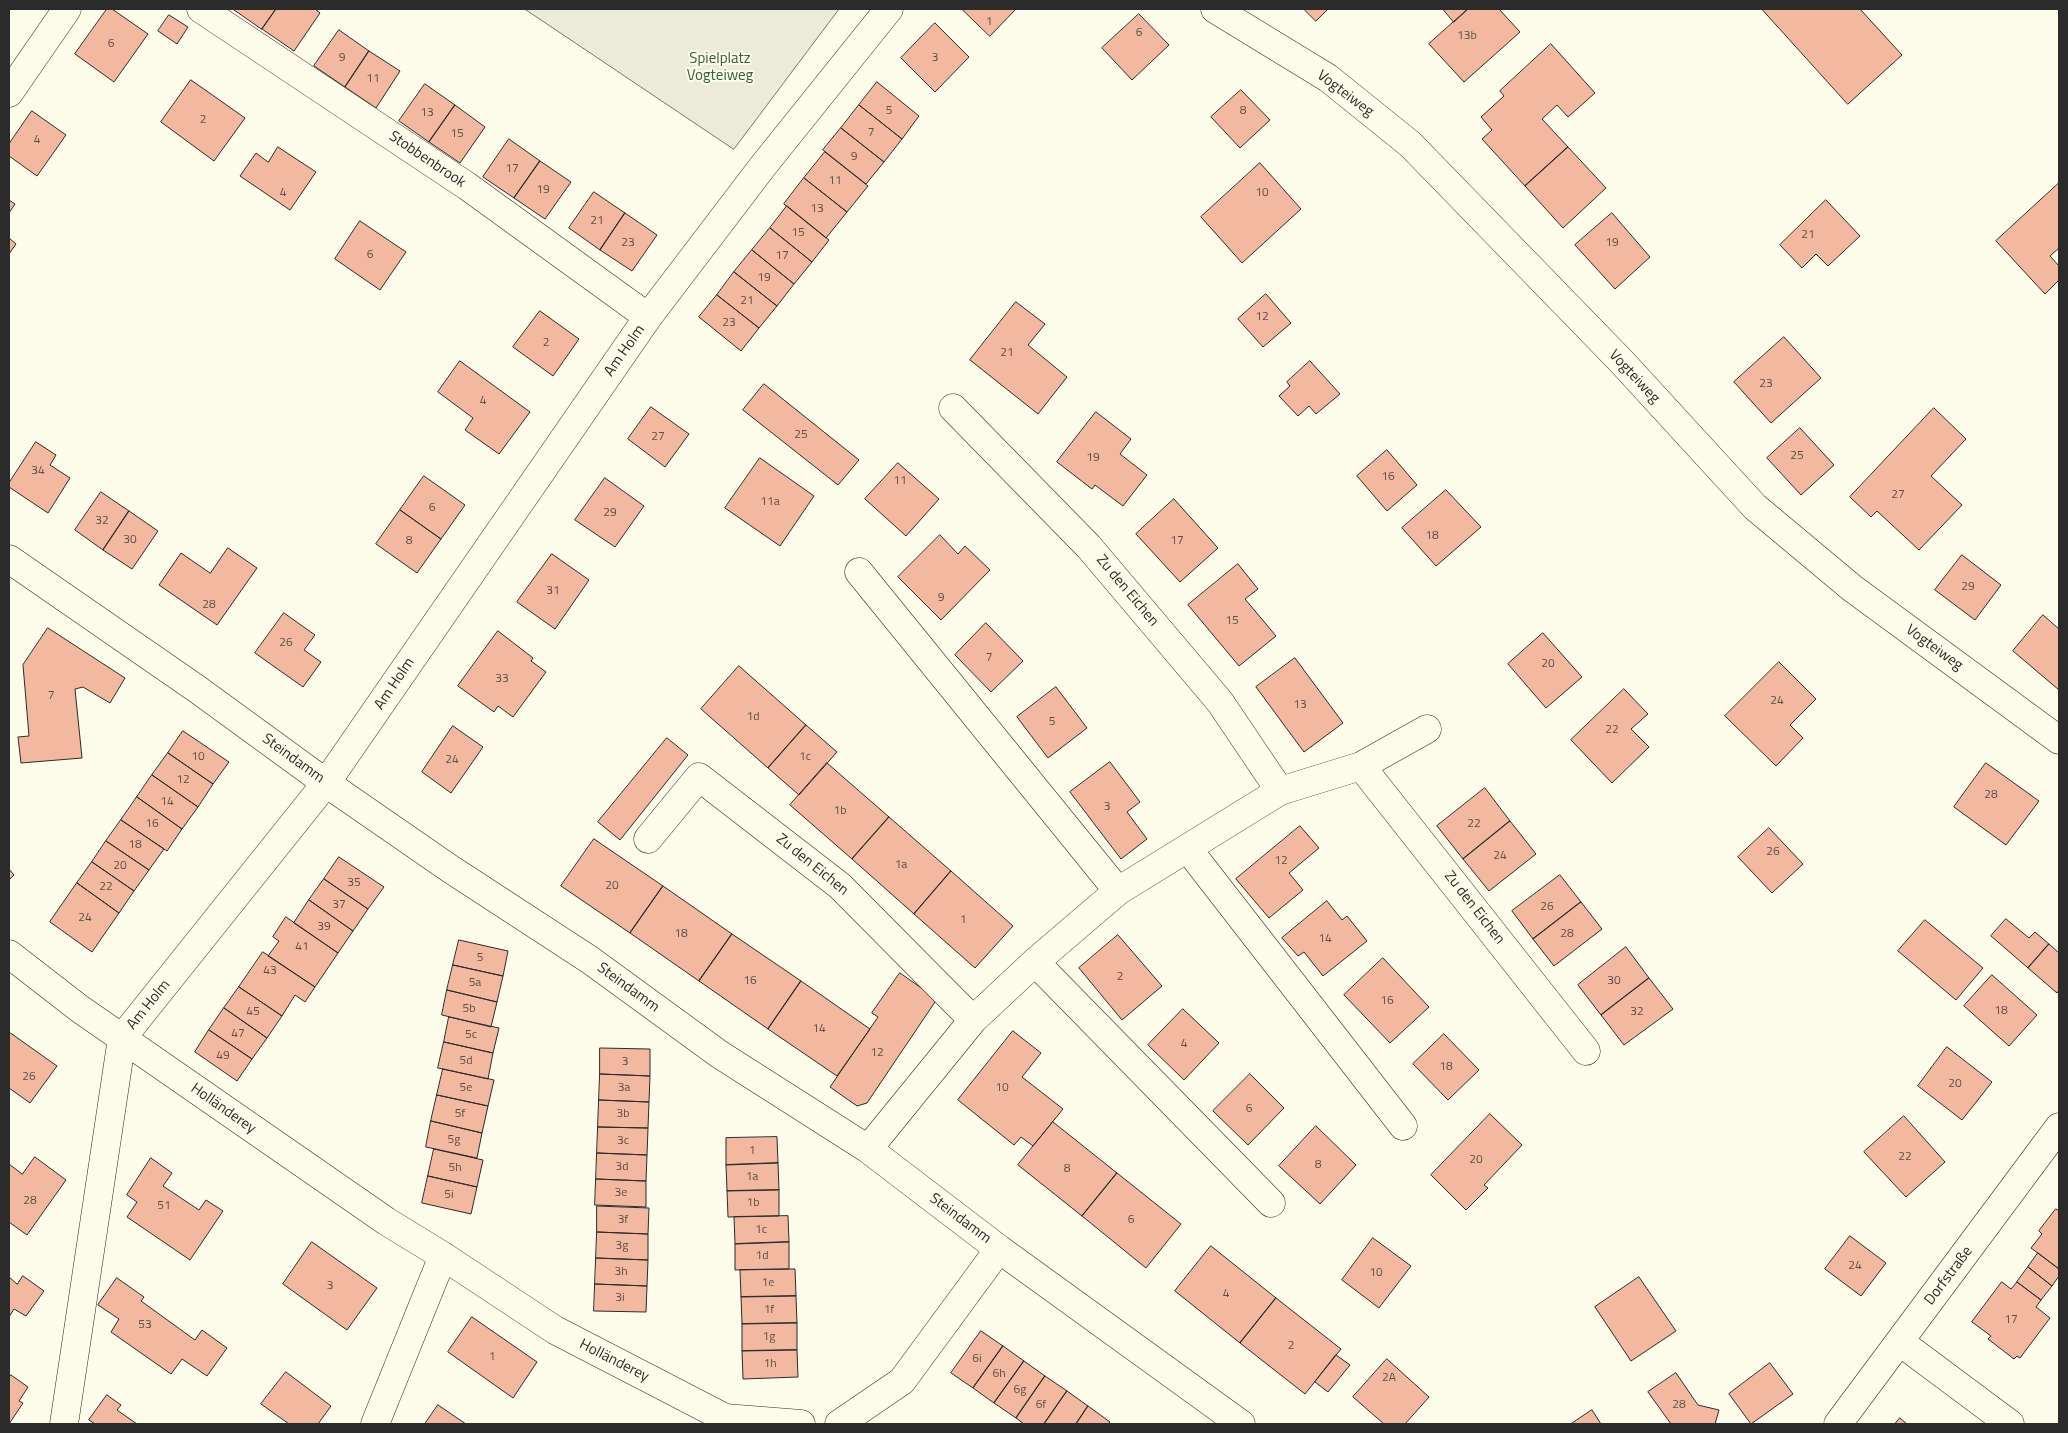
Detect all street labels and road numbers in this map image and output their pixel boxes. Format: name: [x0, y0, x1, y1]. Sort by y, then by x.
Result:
street label: Vogteiweg: [1313, 67, 1377, 121]
street label: Stobbenbrook: [385, 128, 469, 192]
street label: Am Holm: [601, 322, 649, 380]
street label: Vogteiweg: [1605, 346, 1663, 408]
street label: Zu den Eichen: [1092, 552, 1162, 630]
street label: Vogteiweg: [1902, 621, 1966, 675]
street label: Am Holm: [371, 655, 419, 713]
street label: Steindamm: [258, 730, 328, 788]
street label: Zu den Eichen: [772, 830, 852, 900]
street label: Zu den Eichen: [1440, 868, 1508, 948]
street label: Steindamm: [593, 959, 663, 1017]
street label: Am Holm: [124, 977, 174, 1033]
street label: Holländerey: [187, 1080, 259, 1138]
street label: Steindamm: [926, 1190, 994, 1248]
street label: Dorfstraße: [1921, 1243, 1977, 1309]
street label: Holländerey: [576, 1336, 652, 1386]

